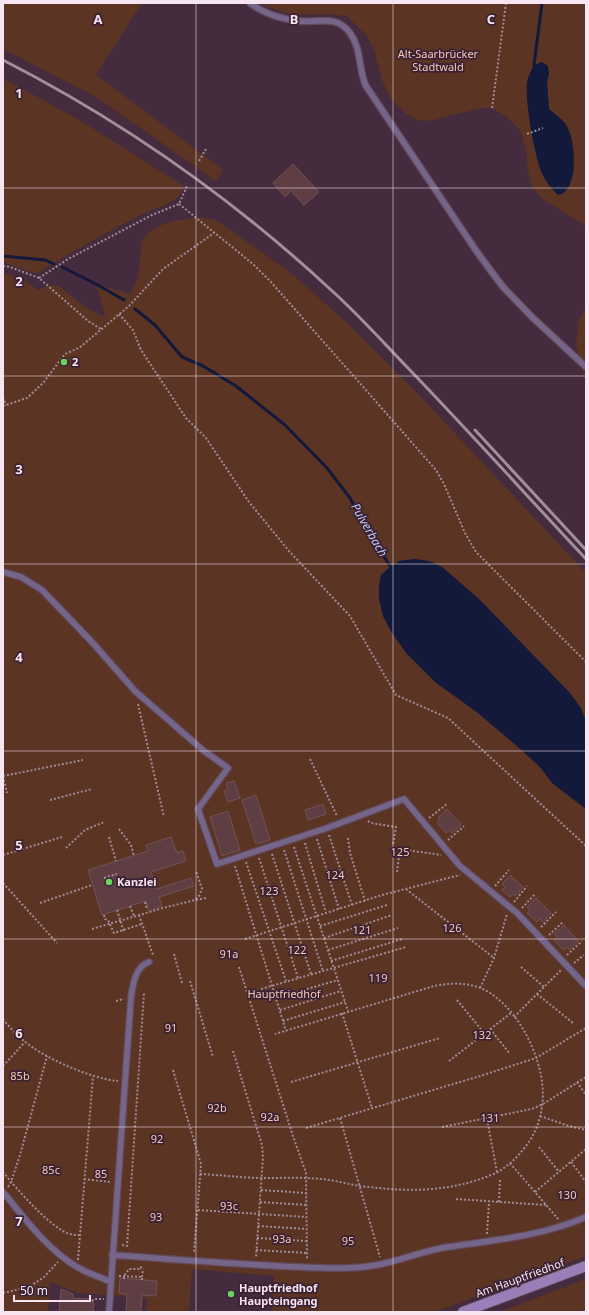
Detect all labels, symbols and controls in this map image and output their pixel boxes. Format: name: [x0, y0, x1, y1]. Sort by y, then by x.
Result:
text: A: [94, 10, 103, 28]
text: B: [290, 10, 298, 28]
text: C: [487, 10, 495, 28]
park label: Alt-Saarbrücker Stadtwald: [398, 46, 479, 74]
text: 1: [15, 84, 23, 102]
text: 2: [15, 272, 23, 290]
place label: 2: [72, 354, 78, 369]
marker: 2: [59, 357, 69, 367]
text: 3: [15, 460, 23, 478]
water label: Pulverbach: [347, 500, 392, 560]
text: 4: [15, 648, 23, 666]
text: 5: [15, 836, 23, 854]
park label: 125: [391, 844, 409, 859]
park label: 124: [326, 867, 345, 882]
place label: Kanzlei: [117, 874, 157, 889]
marker: Kanzlei: [104, 877, 114, 887]
park label: 123: [260, 883, 278, 898]
park label: 126: [443, 920, 461, 935]
park label: 121: [353, 922, 371, 937]
park label: 122: [288, 942, 306, 957]
park label: 91a: [220, 946, 238, 961]
park label: 119: [369, 970, 387, 985]
park label: Hauptfriedhof: [247, 986, 322, 1001]
park label: 91: [165, 1020, 177, 1035]
text: 6: [15, 1024, 23, 1042]
park label: 132: [473, 1027, 491, 1042]
park label: 85b: [10, 1068, 30, 1083]
park label: 92b: [207, 1100, 227, 1115]
park label: 92a: [261, 1109, 279, 1124]
park label: 131: [481, 1110, 499, 1125]
park label: 92: [151, 1131, 163, 1146]
park label: 85c: [42, 1162, 60, 1177]
park label: 85: [95, 1166, 107, 1181]
park label: 130: [558, 1187, 576, 1202]
park label: 93c: [220, 1198, 238, 1213]
park label: 93: [150, 1209, 162, 1224]
text: 7: [15, 1212, 23, 1230]
park label: 93a: [273, 1231, 291, 1246]
park label: 95: [342, 1233, 354, 1248]
street label: Am Hauptfriedhof: [473, 1254, 567, 1301]
scale bar: [14, 1277, 90, 1303]
place label: Hauptfriedhof Haupteingang: [239, 1280, 318, 1308]
text: 50 m: [20, 1282, 48, 1299]
marker: Hauptfriedhof Haupteingang: [226, 1289, 236, 1299]

